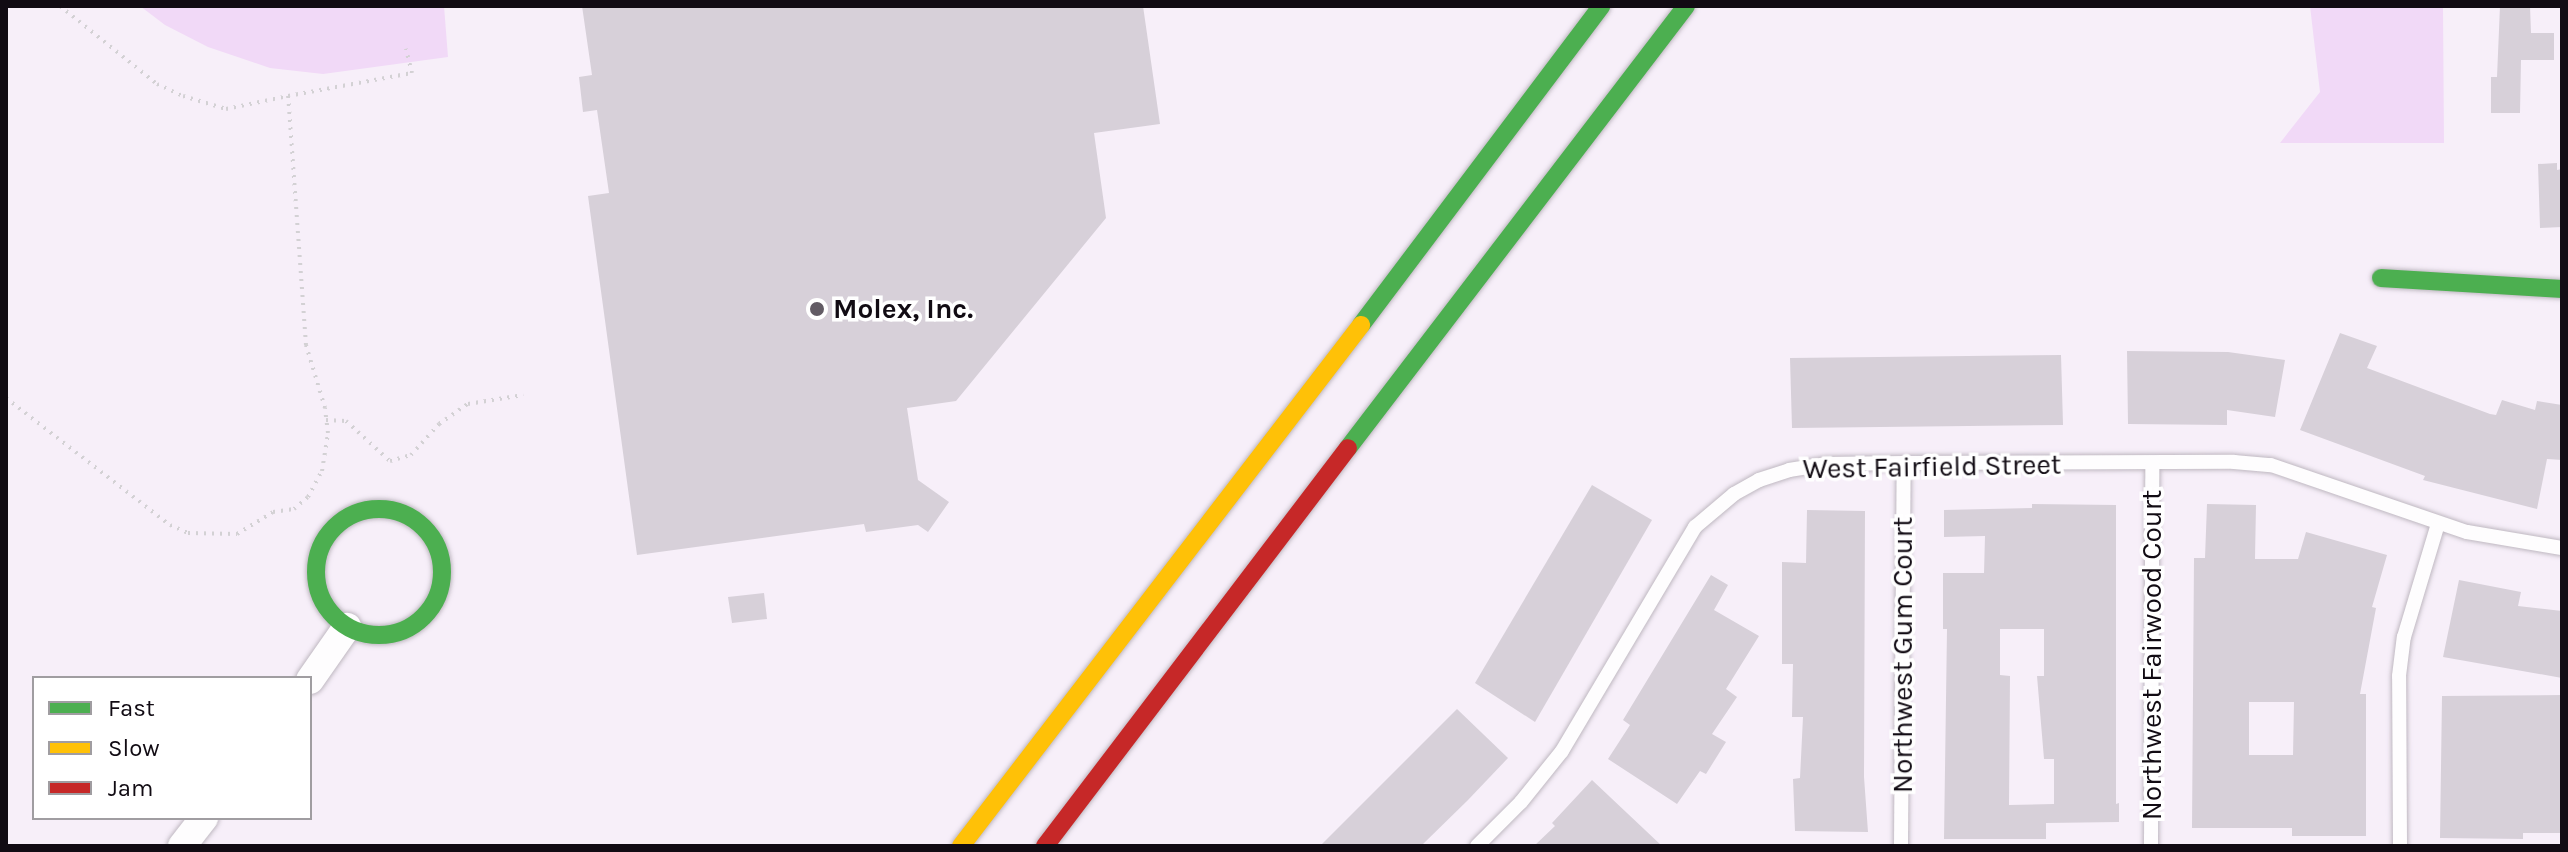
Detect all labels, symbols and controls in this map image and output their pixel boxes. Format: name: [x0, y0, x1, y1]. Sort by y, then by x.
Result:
place label: Molex, Inc.: [833, 292, 973, 326]
marker: Molex, Inc.: [808, 300, 826, 318]
street label: West Fairfield Street: [1802, 448, 2062, 486]
street label: Northwest Fairwood Court: [2135, 490, 2169, 820]
street label: Northwest Gum Court: [1886, 517, 1920, 793]
legend: [32, 676, 312, 820]
text: Fast: [108, 694, 155, 722]
text: Slow: [108, 734, 160, 762]
text: Jam: [108, 774, 153, 802]

